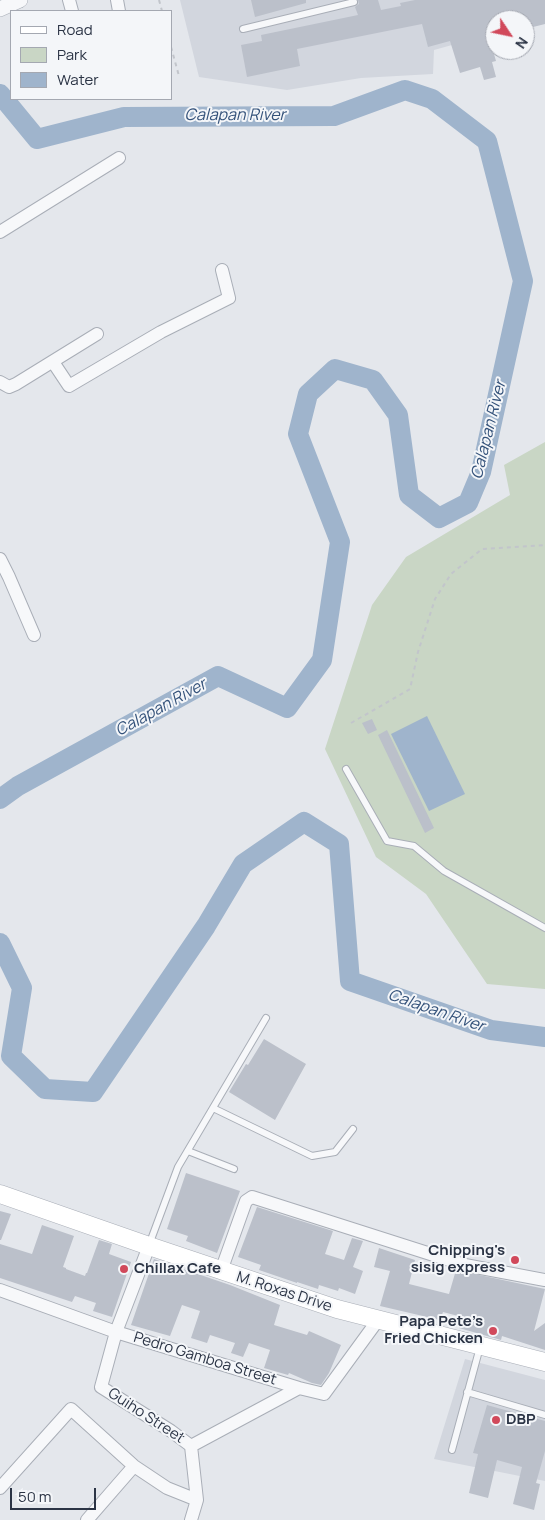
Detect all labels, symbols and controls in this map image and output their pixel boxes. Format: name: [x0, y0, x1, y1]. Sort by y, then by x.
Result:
legend: [10, 10, 172, 100]
north arrow: [485, 10, 535, 60]
text: Road: [57, 19, 93, 40]
text: N: [511, 34, 533, 53]
text: Park: [57, 44, 87, 65]
text: Water: [57, 69, 99, 90]
water label: Calapan River: [185, 106, 285, 126]
water label: Calapan River: [467, 379, 511, 481]
water label: Calapan River: [112, 675, 210, 741]
water label: Calapan River: [385, 986, 487, 1036]
place label: Chipping's sisig express: [411, 1242, 505, 1277]
marker: Chipping's sisig express: [509, 1254, 521, 1266]
place label: Chillax Cafe: [134, 1260, 221, 1278]
marker: Chillax Cafe: [118, 1263, 130, 1275]
street label: M. Roxas Drive: [234, 1268, 334, 1316]
place label: Papa Pete’s Fried Chicken: [384, 1313, 483, 1348]
marker: Papa Pete’s Fried Chicken: [487, 1325, 499, 1337]
street label: Pedro Gamboa Street: [131, 1329, 279, 1389]
street label: Guiho Street: [104, 1385, 188, 1447]
place label: DBP: [506, 1411, 536, 1429]
marker: DBP: [490, 1414, 502, 1426]
scale bar: [12, 1478, 99, 1510]
text: 50 m: [18, 1486, 52, 1507]

